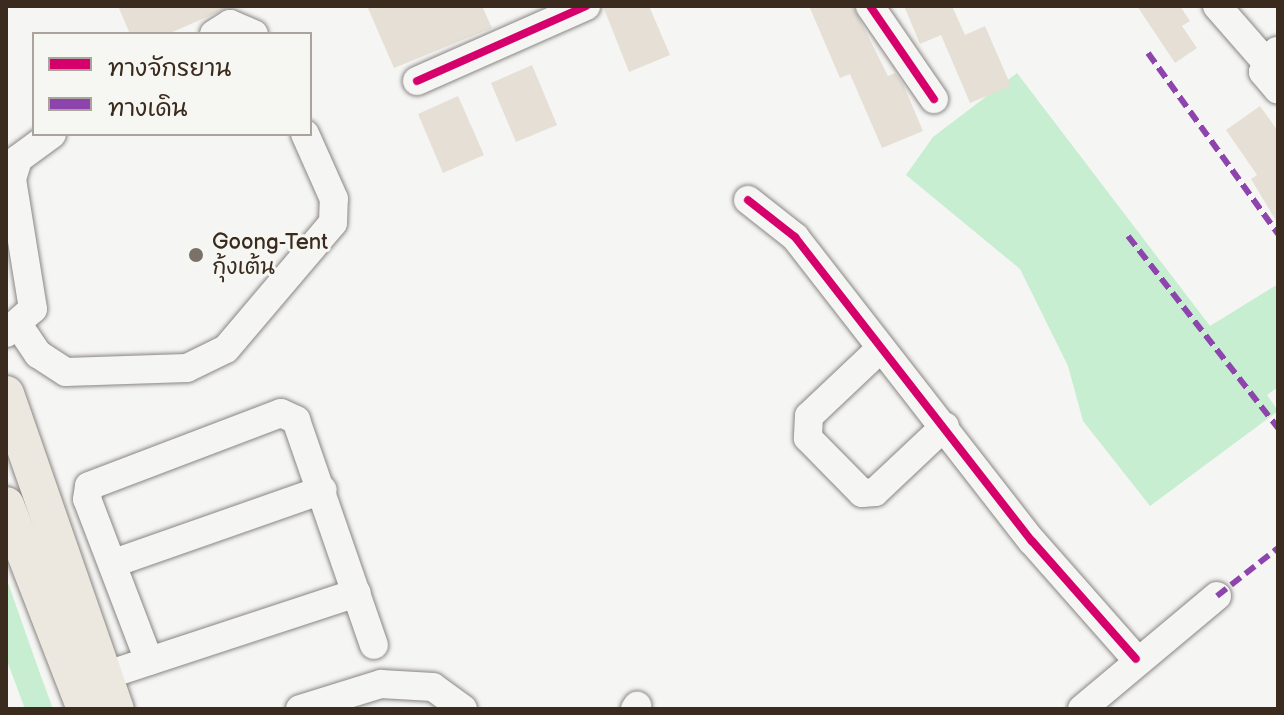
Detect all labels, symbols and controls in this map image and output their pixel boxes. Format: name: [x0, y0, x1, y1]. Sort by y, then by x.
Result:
legend: [32, 32, 312, 136]
text: ทางจักรยาน: [108, 54, 231, 83]
text: ทางเดิน: [108, 94, 188, 123]
place label: Goong-Tent กุ้งเต้น: [212, 229, 328, 280]
marker: Goong-Tent กุ้งเต้น: [187, 246, 205, 264]

